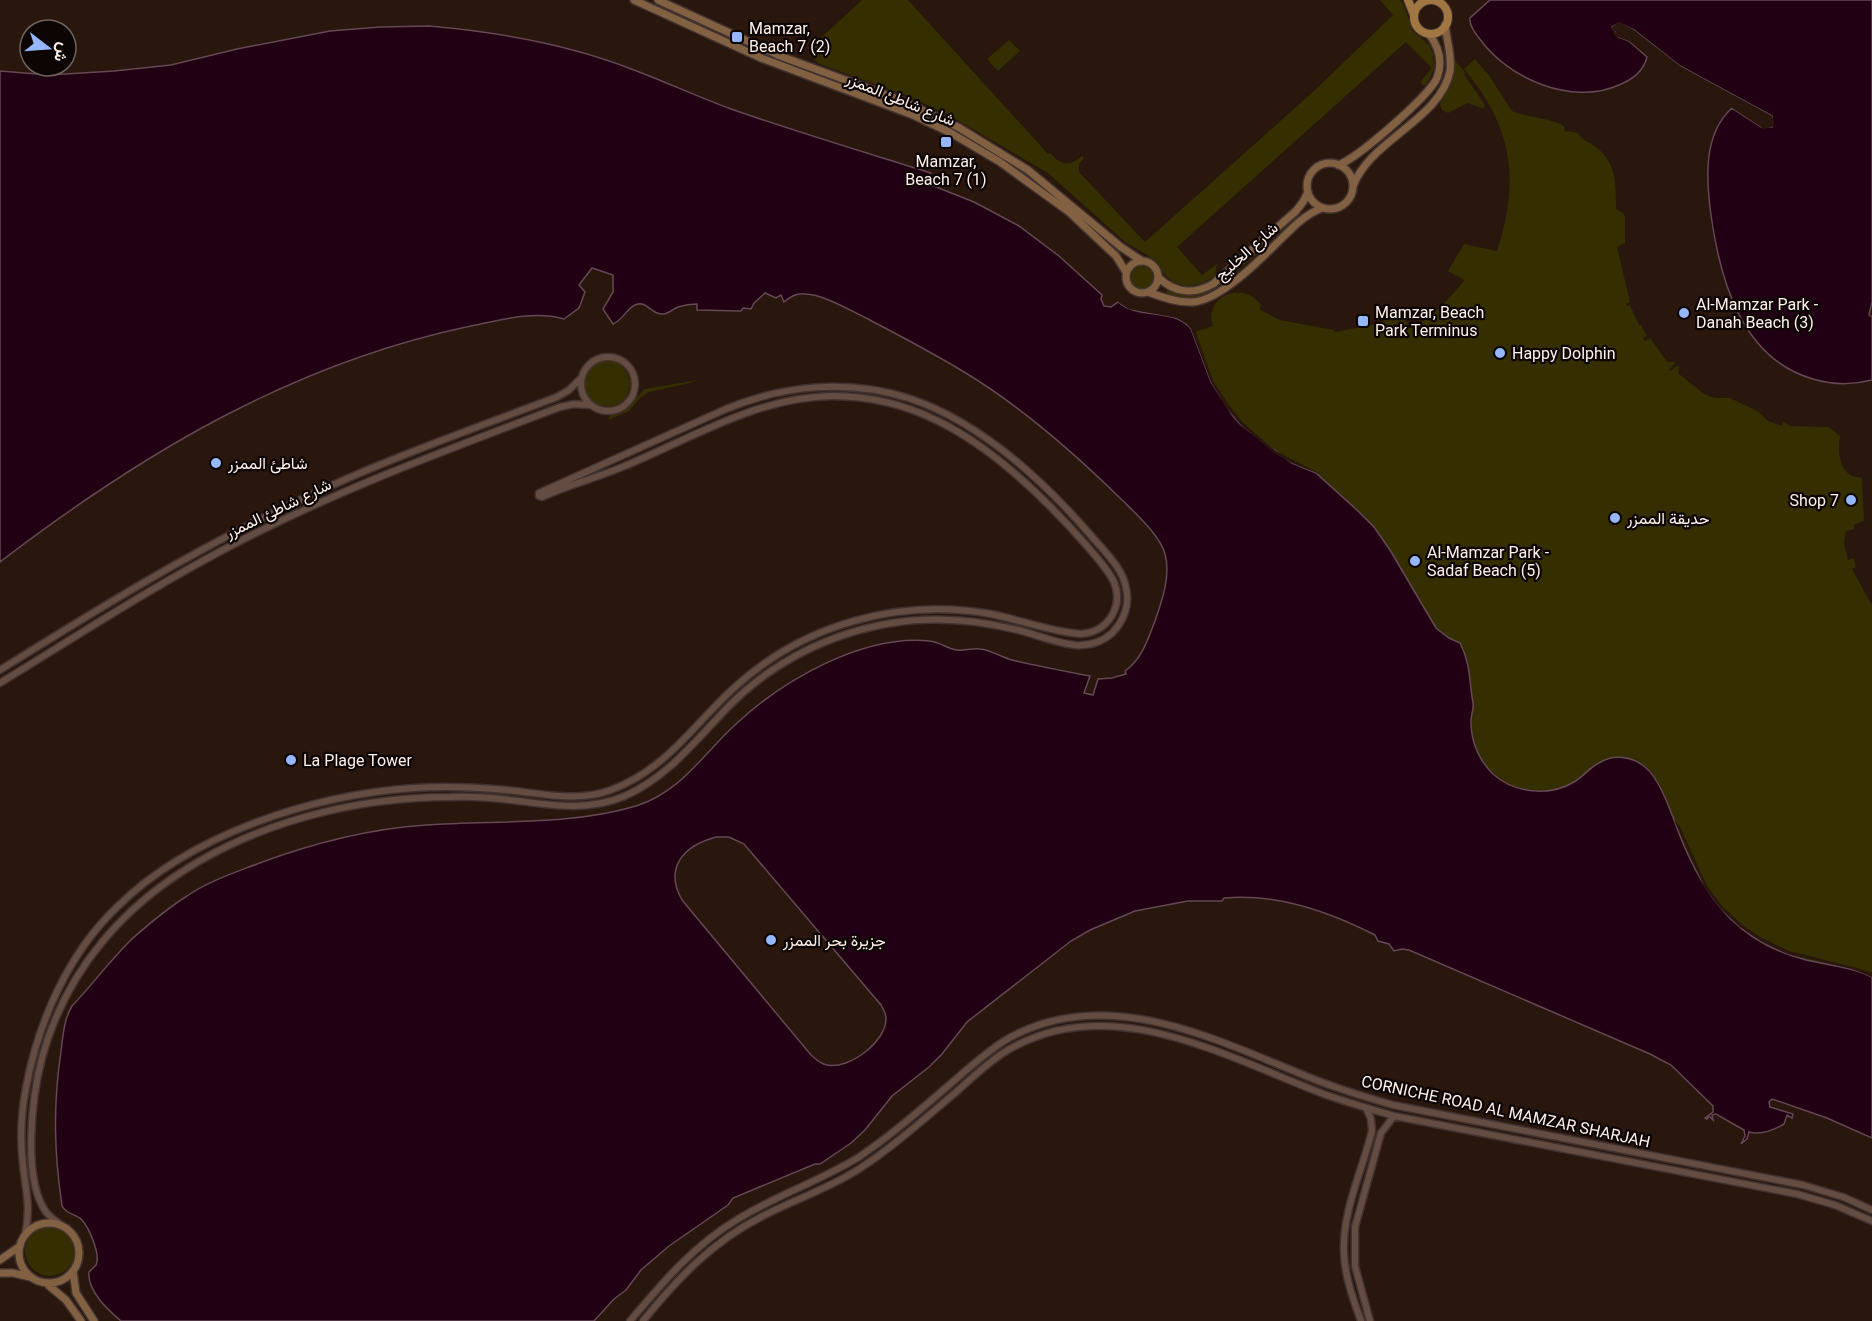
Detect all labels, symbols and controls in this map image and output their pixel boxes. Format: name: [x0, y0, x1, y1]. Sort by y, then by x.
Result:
north arrow: [18, 18, 78, 78]
place label: Mamzar, Beach 7 (2): [749, 19, 830, 56]
marker: Mamzar, Beach 7 (2): [730, 30, 744, 44]
text: ش: [50, 40, 74, 64]
street label: شارع شاطئ الممزر: [842, 69, 958, 132]
marker: Mamzar, Beach 7 (1): [939, 135, 953, 149]
place label: Mamzar, Beach 7 (1): [905, 152, 987, 189]
street label: شارع الخليج: [1211, 218, 1283, 286]
place label: Al-Mamzar Park - Danah Beach (3): [1696, 295, 1819, 332]
place label: Mamzar, Beach Park Terminus: [1375, 303, 1484, 340]
marker: Al-Mamzar Park - Danah Beach (3): [1677, 306, 1691, 320]
marker: Mamzar, Beach Park Terminus: [1356, 314, 1370, 328]
place label: Happy Dolphin: [1512, 344, 1616, 363]
marker: Happy Dolphin: [1493, 346, 1507, 360]
place label: شاطئ الممزر: [227, 454, 308, 474]
marker: شاطئ الممزر: [209, 456, 223, 470]
street label: شارع شاطئ الممزر: [221, 475, 335, 545]
place label: Shop 7: [1790, 491, 1839, 510]
marker: Shop 7: [1844, 493, 1858, 507]
place label: حديقة الممزر: [1626, 509, 1710, 529]
marker: حديقة الممزر: [1608, 511, 1622, 525]
place label: Al-Mamzar Park - Sadaf Beach (5): [1427, 543, 1550, 580]
marker: Al-Mamzar Park - Sadaf Beach (5): [1408, 554, 1422, 568]
place label: La Plage Tower: [303, 751, 413, 770]
marker: La Plage Tower: [284, 753, 298, 767]
place label: جزيرة بحر الممزر: [782, 931, 886, 951]
marker: جزيرة بحر الممزر: [764, 933, 778, 947]
street label: CORNICHE ROAD AL MAMZAR SHARJAH: [1360, 1072, 1652, 1151]

